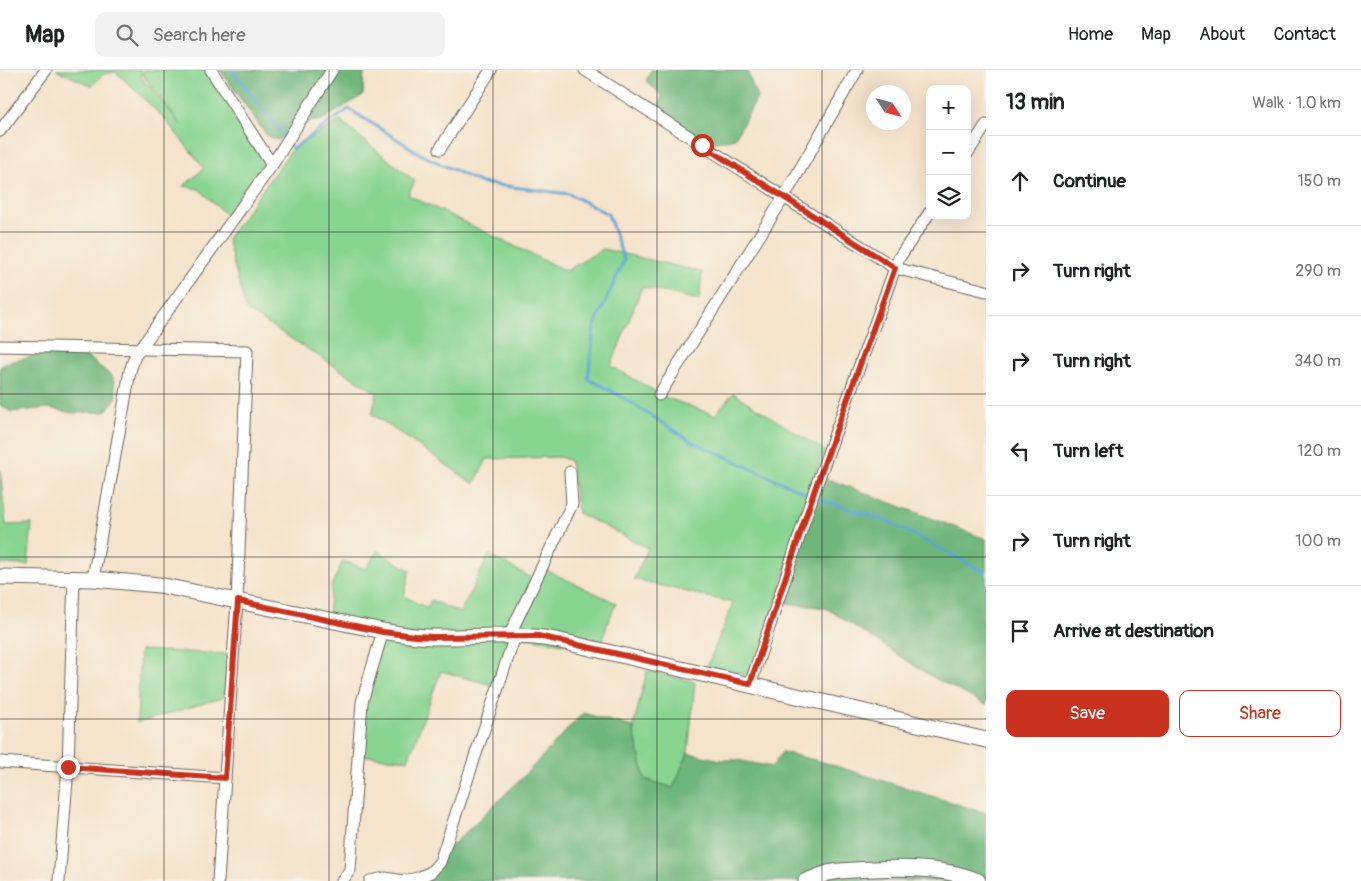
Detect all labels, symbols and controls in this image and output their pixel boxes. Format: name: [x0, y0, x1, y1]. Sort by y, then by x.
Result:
search box: [95, 12, 445, 57]
text: Map: [25, 20, 65, 49]
icon: search: [113, 21, 141, 49]
text: Search here: [153, 23, 246, 47]
text: Home: [1068, 23, 1113, 46]
text: Map: [1141, 23, 1171, 46]
text: About: [1199, 23, 1245, 46]
text: Contact: [1273, 23, 1336, 46]
north arrow: [866, 85, 911, 130]
map controls: [926, 85, 971, 220]
button: +: [926, 85, 971, 130]
text: 13 min: [1006, 89, 1065, 116]
text: Walk · 1.0 km: [1252, 93, 1341, 113]
button: −: [926, 130, 971, 175]
route start: [691, 134, 714, 157]
icon: ahead: [1006, 167, 1034, 195]
text: Continue: [1053, 169, 1126, 193]
text: 150 m: [1297, 171, 1341, 191]
button: layers: [926, 175, 971, 220]
icon: right: [1006, 257, 1034, 285]
text: Turn right: [1053, 259, 1131, 283]
text: 290 m: [1295, 261, 1341, 281]
icon: right: [1006, 347, 1034, 375]
text: Turn right: [1053, 349, 1131, 373]
text: 340 m: [1294, 351, 1341, 371]
icon: left: [1006, 437, 1034, 465]
text: Turn left: [1053, 439, 1123, 463]
text: 120 m: [1297, 441, 1341, 461]
icon: right: [1006, 527, 1034, 555]
text: Turn right: [1053, 529, 1131, 553]
text: 100 m: [1295, 531, 1341, 551]
icon: arrive: [1006, 617, 1034, 645]
text: Arrive at destination: [1053, 619, 1214, 643]
button: Save: [1006, 690, 1169, 737]
button: Share: [1179, 690, 1341, 737]
route end: [57, 756, 80, 779]

